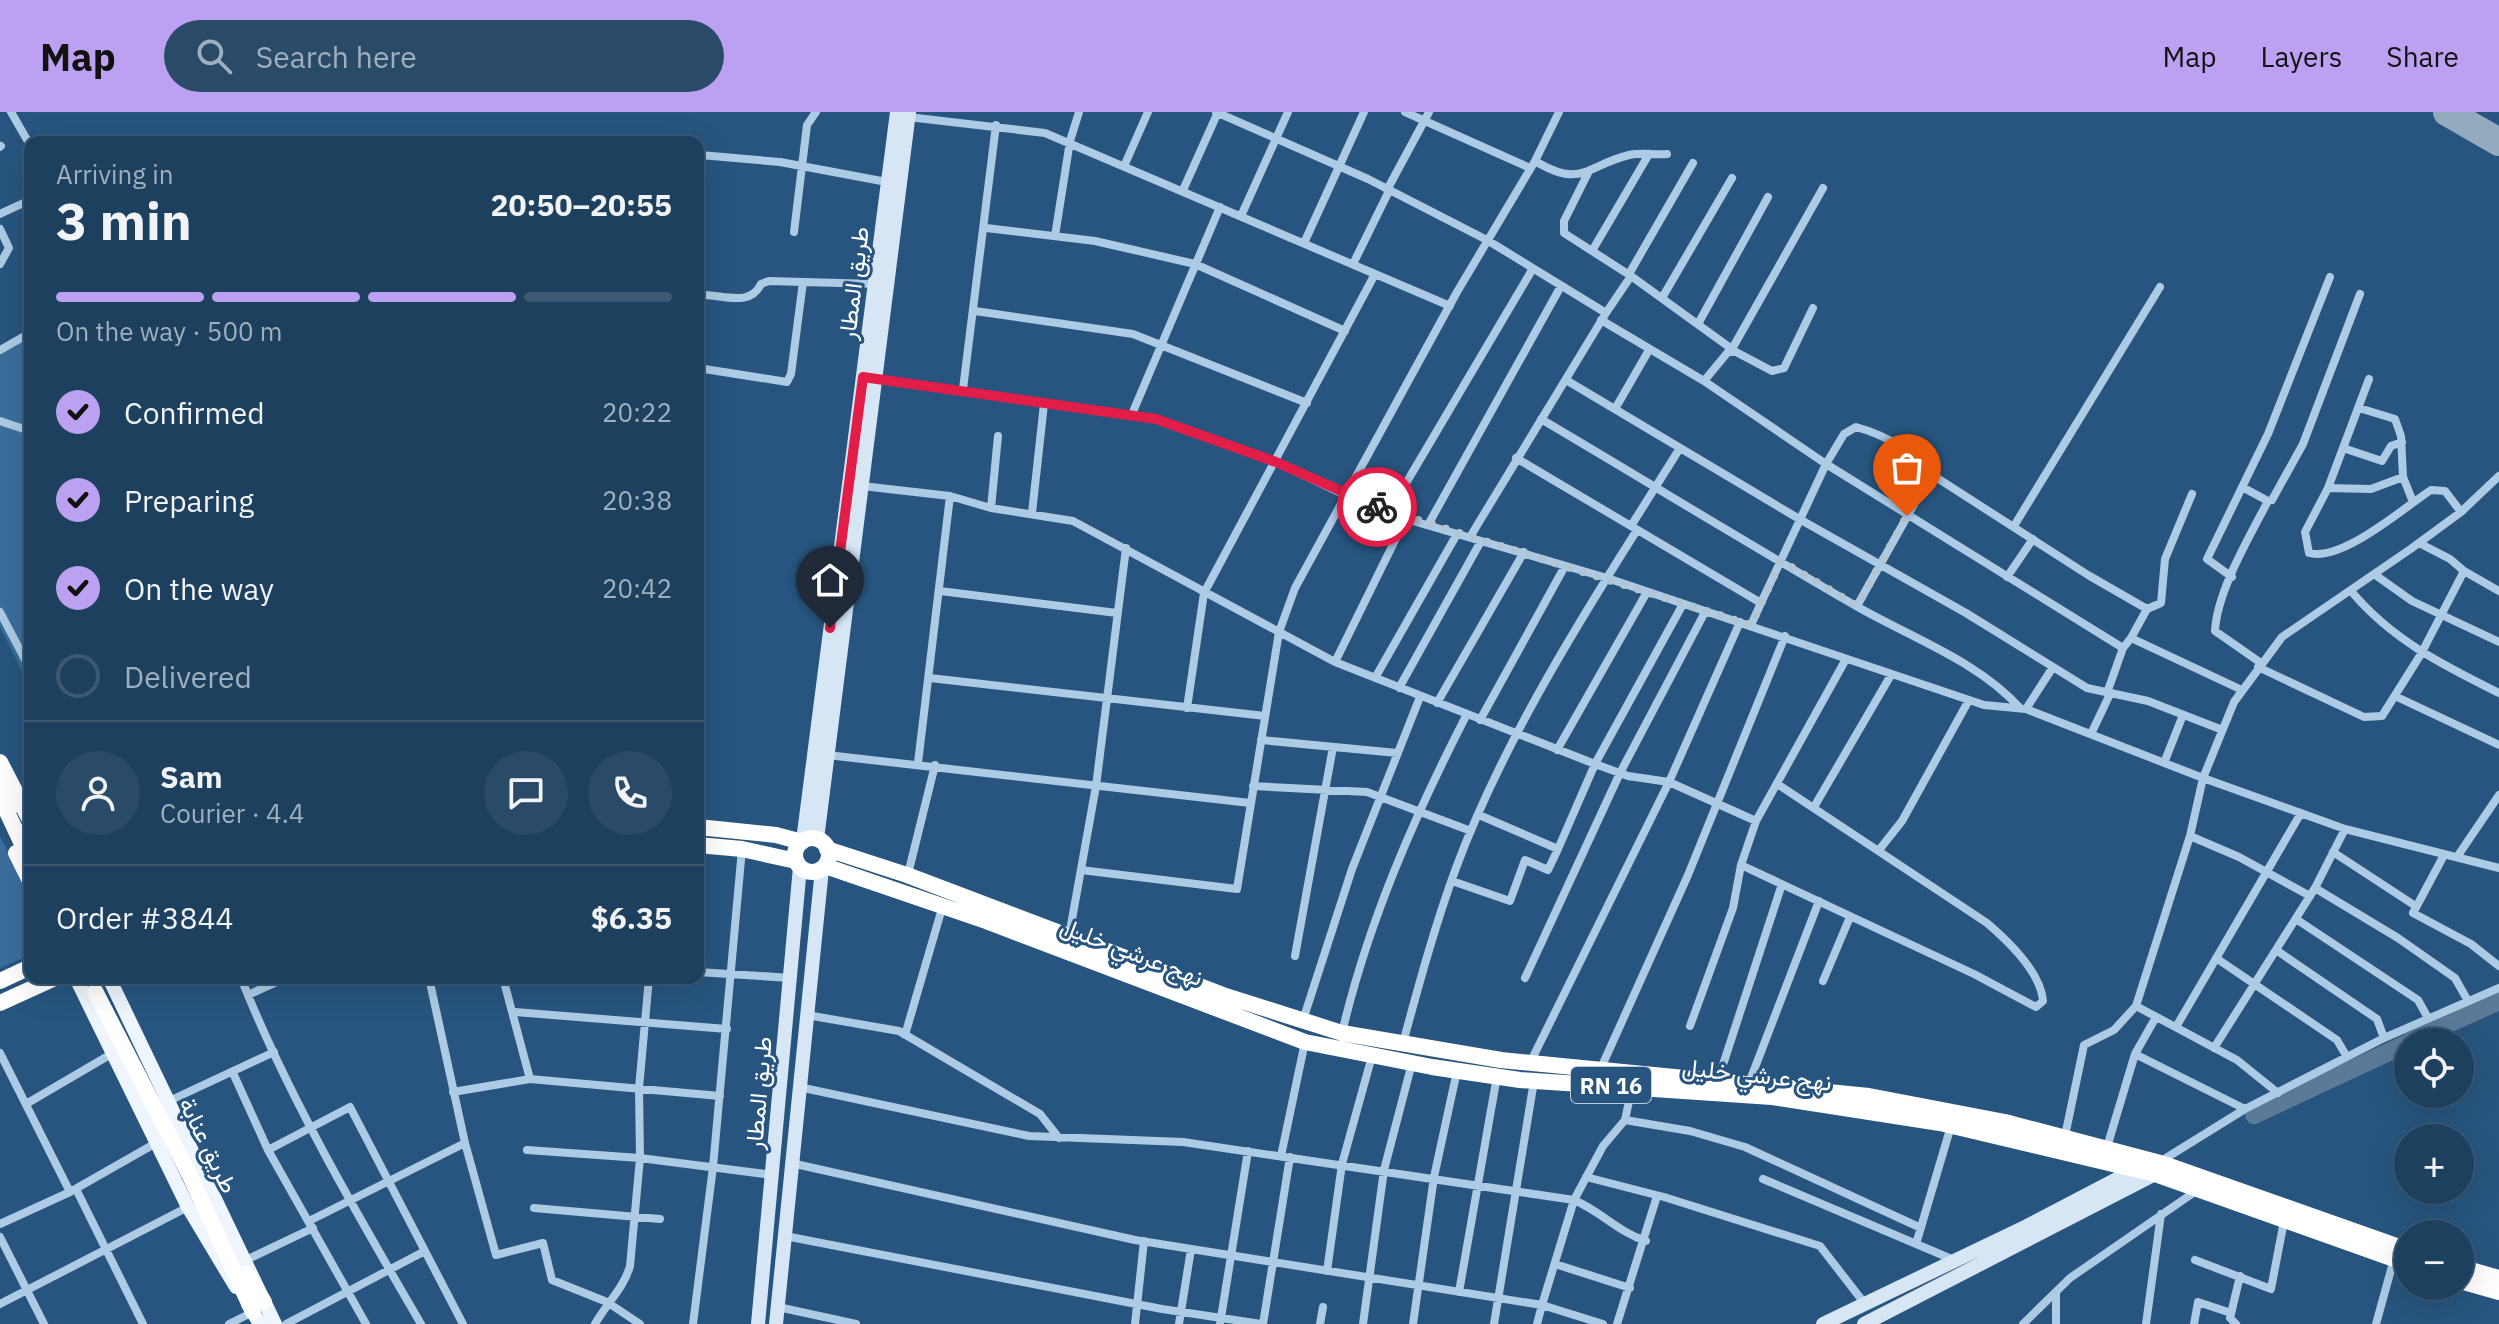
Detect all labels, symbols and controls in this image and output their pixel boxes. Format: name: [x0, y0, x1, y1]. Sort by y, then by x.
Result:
search box: [164, 20, 724, 92]
text: Map: [40, 32, 116, 81]
icon: search: [192, 34, 236, 78]
text: Search here: [256, 37, 417, 76]
text: Map: [2162, 38, 2216, 75]
text: Layers: [2260, 38, 2342, 75]
text: Share: [2386, 38, 2459, 75]
text: Arriving in: [56, 157, 173, 191]
text: 20:50–20:55: [491, 185, 672, 224]
text: 3 min: [56, 187, 192, 254]
street label: طريق المطار: [830, 225, 876, 342]
text: On the way · 500 m: [56, 314, 282, 348]
icon: check: [56, 390, 100, 434]
text: Confirmed: [124, 393, 265, 432]
text: 20:22: [602, 395, 672, 429]
pin: [1873, 434, 1941, 516]
icon: bag: [1885, 446, 1929, 490]
courier: [1337, 467, 1417, 547]
icon: check: [56, 478, 100, 522]
text: Preparing: [124, 481, 254, 520]
text: 20:38: [602, 483, 672, 517]
icon: bike: [1355, 485, 1399, 529]
pin: [796, 546, 864, 628]
icon: home: [808, 558, 852, 602]
icon: check: [56, 566, 100, 610]
text: On the way: [124, 569, 274, 608]
text: 20:42: [602, 571, 672, 605]
text: Delivered: [124, 657, 252, 696]
button: person: [56, 751, 140, 835]
button: chat: [484, 751, 568, 835]
button: phone: [588, 751, 672, 835]
text: Sam: [160, 757, 223, 796]
text: Courier · 4.4: [160, 796, 304, 830]
text: Order #3844: [56, 898, 233, 937]
text: $6.35: [591, 898, 672, 937]
street label: نهج عرشي خليل: [1055, 909, 1208, 997]
map controls: [2394, 1028, 2474, 1300]
button: locate: [2394, 1028, 2474, 1108]
street label: طريق المطار: [737, 1035, 779, 1152]
street label: نهج عرشي خليل: [1680, 1050, 1833, 1102]
road number: RN 16: [1571, 1067, 1651, 1103]
street label: طريق عنابة: [172, 1092, 246, 1198]
button: +: [2394, 1124, 2474, 1204]
button: −: [2394, 1220, 2474, 1300]

